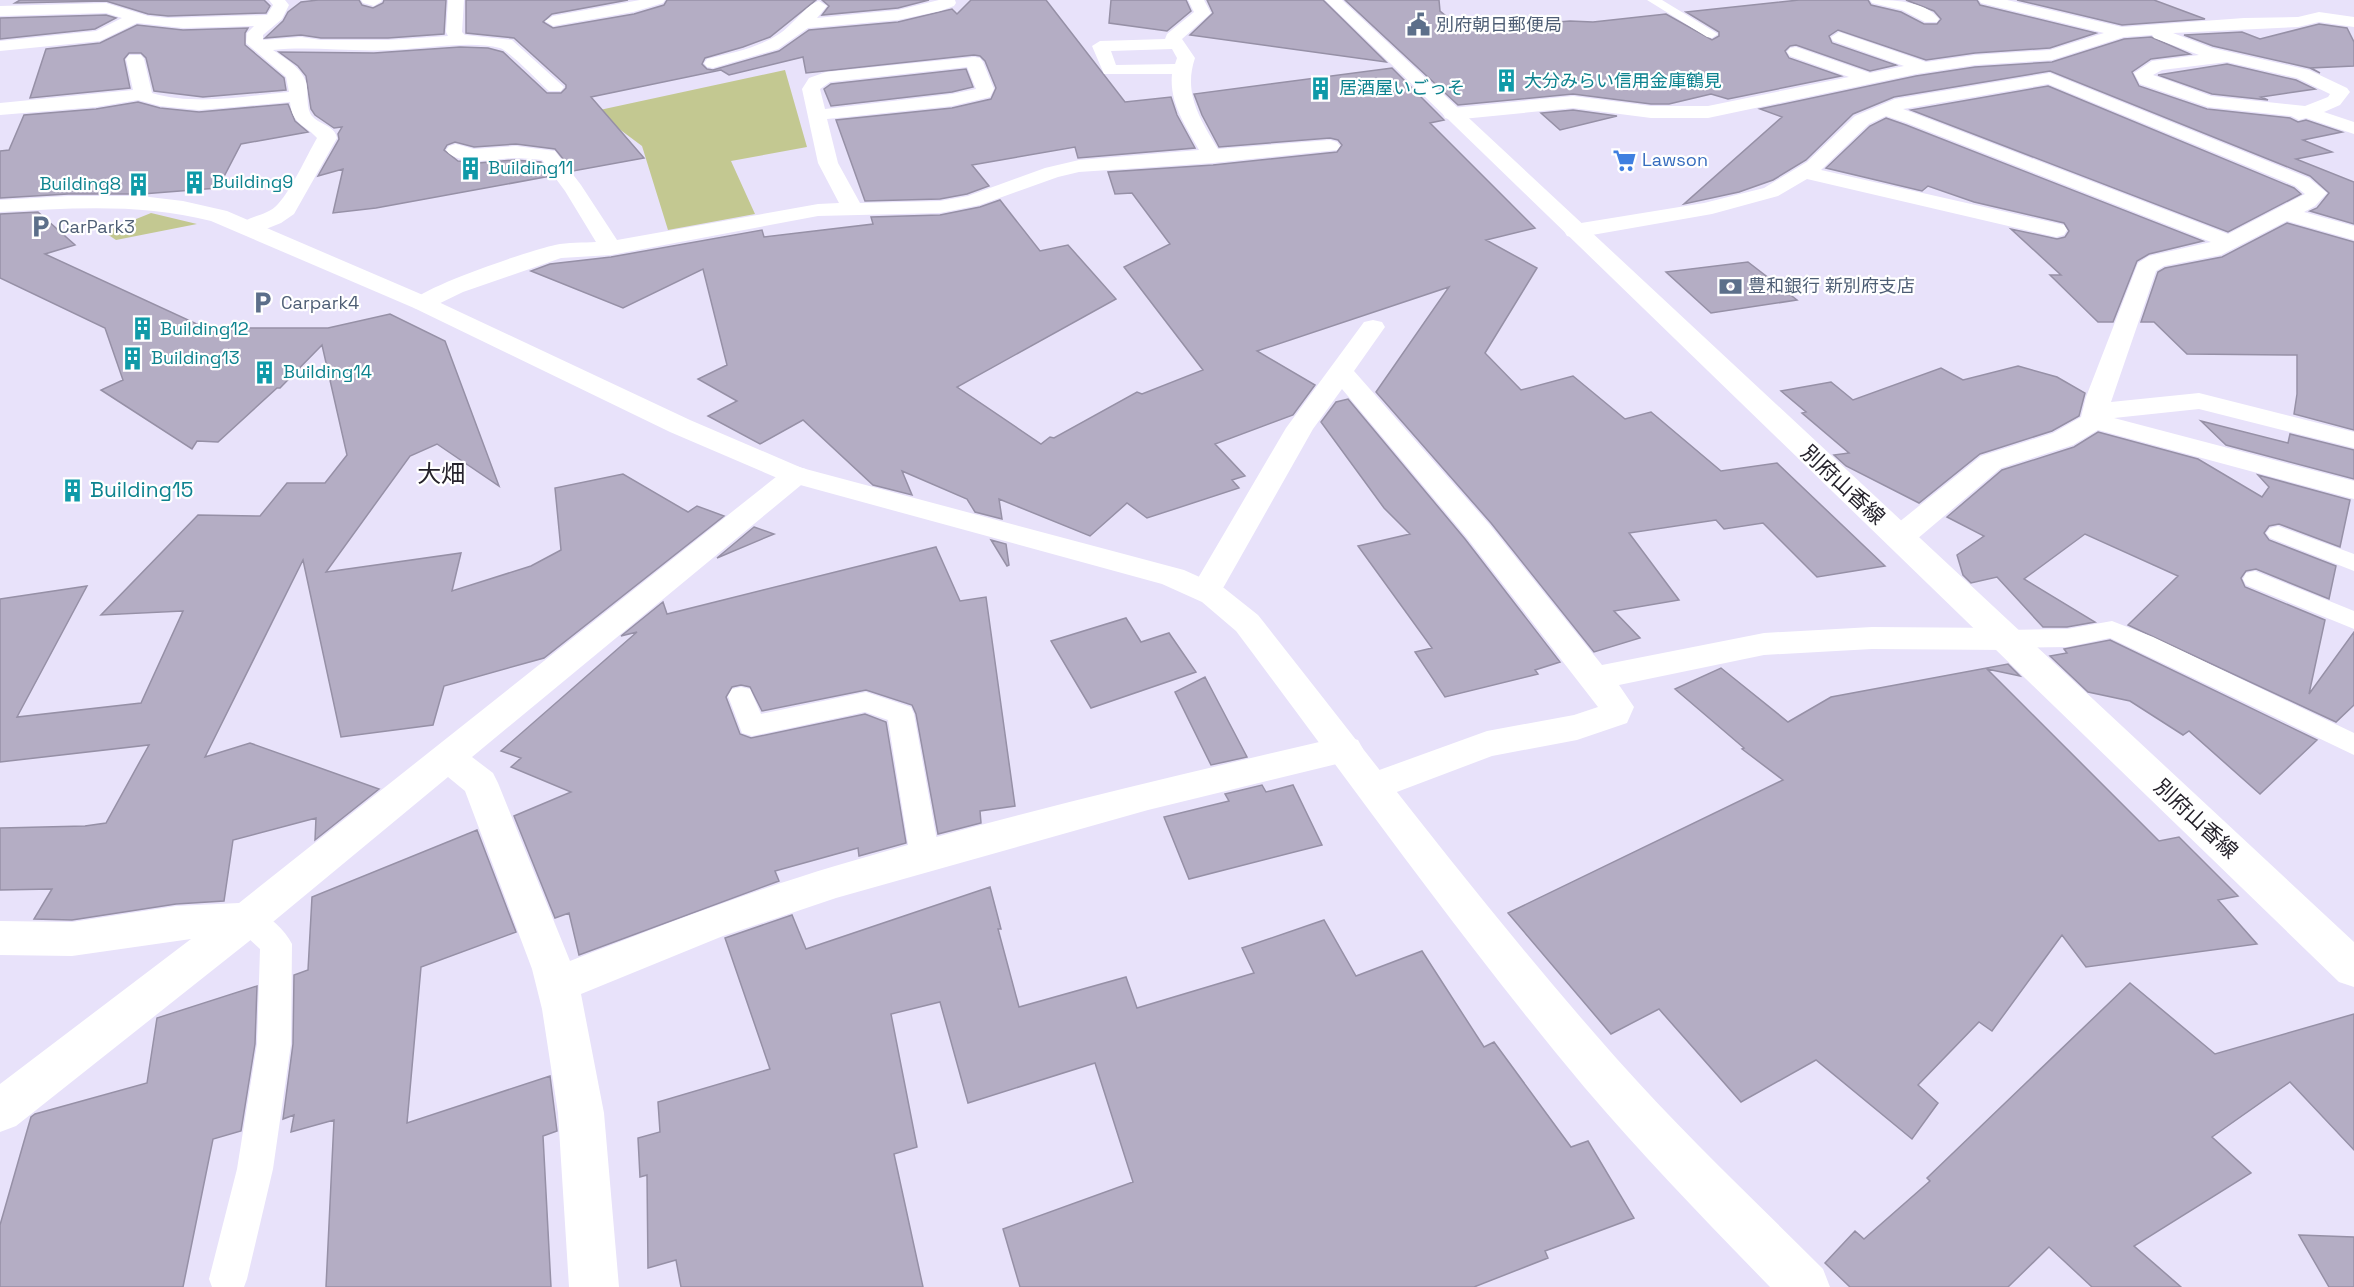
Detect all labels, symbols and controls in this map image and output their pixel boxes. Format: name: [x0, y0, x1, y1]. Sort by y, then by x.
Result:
public building icon: 別府朝日郵便局: [1405, 12, 1431, 38]
place label: 別府朝日郵便局: [1436, 13, 1562, 36]
building icon: 大分みらい信用金庫鶴見: [1493, 68, 1519, 94]
place label: 大分みらい信用金庫鶴見: [1524, 69, 1722, 92]
building icon: 居酒屋いごっそ: [1308, 75, 1334, 101]
place label: 居酒屋いごっそ: [1339, 76, 1465, 99]
supermarket icon: Lawson: [1611, 147, 1637, 173]
place label: Lawson: [1642, 148, 1708, 171]
building icon: Building11: [457, 155, 483, 181]
place label: Building11: [488, 156, 573, 179]
building icon: Building9: [181, 169, 207, 195]
place label: Building9: [212, 170, 293, 193]
building icon: Building8: [126, 171, 152, 197]
place label: Building8: [39, 172, 121, 195]
parking icon: CarPark3: [27, 214, 53, 240]
place label: CarPark3: [58, 215, 135, 238]
bank icon: 豊和銀行 新別府支店: [1717, 273, 1743, 299]
place label: 豊和銀行 新別府支店: [1748, 274, 1915, 297]
parking icon: Carpark4: [250, 290, 276, 316]
place label: Carpark4: [281, 291, 359, 314]
building icon: Building12: [129, 316, 155, 342]
place label: Building12: [160, 317, 249, 340]
building icon: Building13: [120, 345, 146, 371]
place label: Building13: [151, 346, 240, 369]
building icon: Building14: [252, 359, 278, 385]
place label: Building14: [283, 360, 372, 383]
street label: 別府山香線: [1796, 439, 1891, 530]
district label: 大畑: [417, 458, 465, 489]
place label: Building15: [90, 476, 193, 503]
building icon: Building15: [59, 477, 85, 503]
street label: 別府山香線: [2149, 773, 2244, 864]

